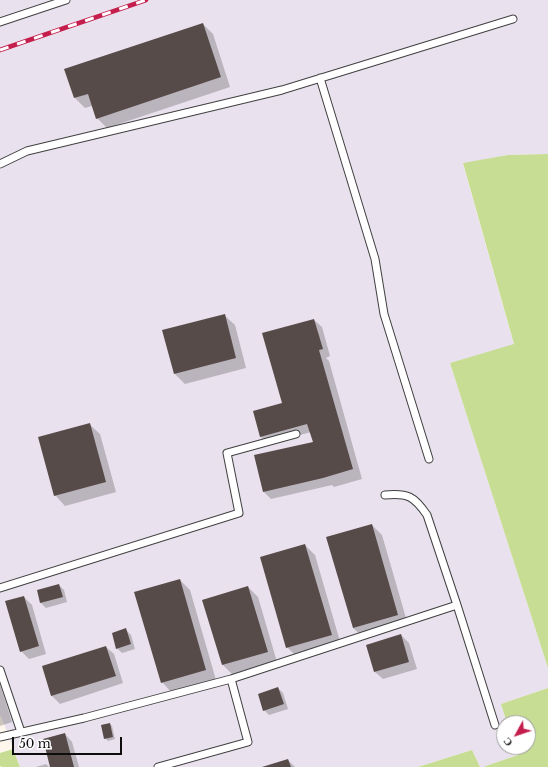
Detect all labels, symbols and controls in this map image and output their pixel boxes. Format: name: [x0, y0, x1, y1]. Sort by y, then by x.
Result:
north arrow: [496, 715, 536, 755]
scale bar: [14, 729, 124, 755]
text: С: [500, 735, 515, 750]
text: 50 m: [19, 736, 51, 751]

